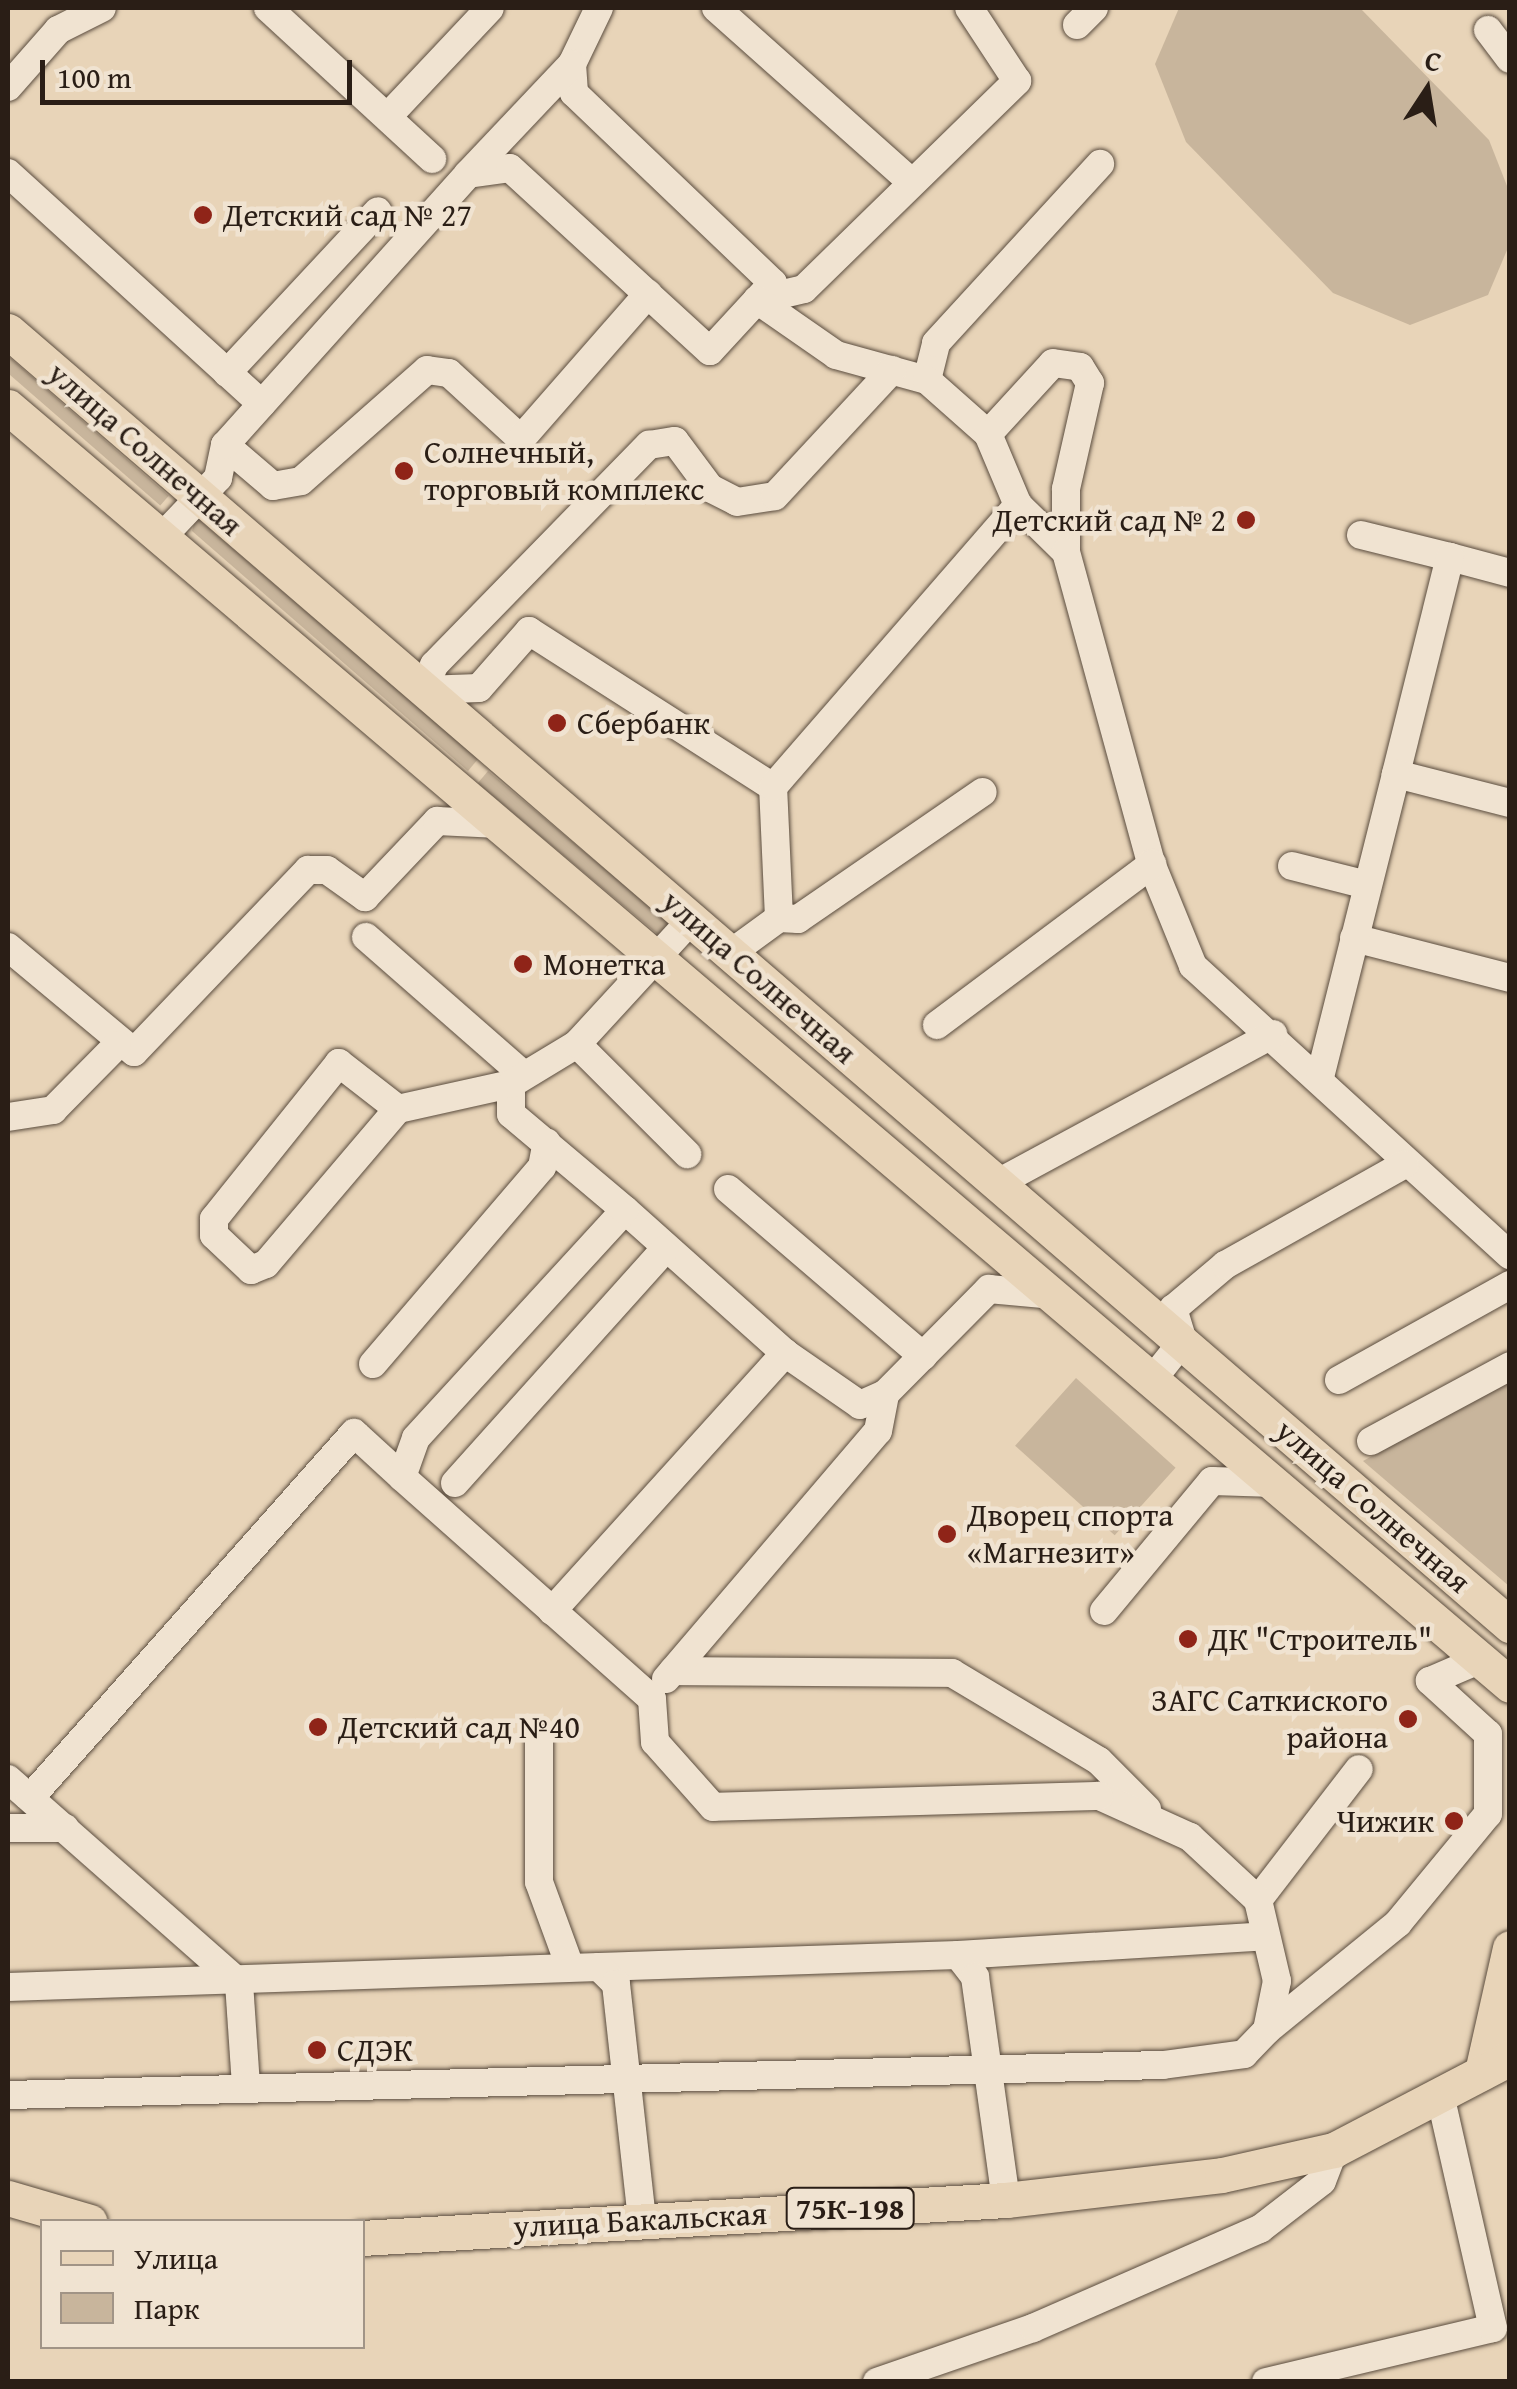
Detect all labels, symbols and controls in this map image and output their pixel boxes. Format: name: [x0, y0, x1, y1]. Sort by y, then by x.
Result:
text: С: [1421, 38, 1445, 82]
scale bar: [45, 40, 358, 102]
north arrow: [1377, 40, 1477, 140]
text: 100 m: [57, 55, 131, 99]
place label: Детский сад № 27: [223, 196, 472, 234]
marker: Детский сад № 27: [192, 204, 214, 226]
street label: улица Солнечная: [40, 354, 250, 544]
place label: Солнечный, торговый комплекс: [424, 434, 705, 509]
marker: Солнечный, торговый комплекс: [393, 460, 415, 482]
place label: Детский сад № 2: [992, 501, 1226, 539]
marker: Детский сад № 2: [1235, 509, 1257, 531]
place label: Сбербанк: [577, 704, 710, 742]
marker: Сбербанк: [546, 712, 568, 734]
street label: улица Солнечная: [654, 882, 864, 1072]
place label: Монетка: [543, 945, 665, 983]
marker: Монетка: [512, 953, 534, 975]
street label: улица Солнечная: [1268, 1411, 1478, 1601]
place label: Дворец спорта «Магнезит»: [967, 1497, 1173, 1572]
marker: Дворец спорта «Магнезит»: [936, 1523, 958, 1545]
place label: ДК "Строитель": [1208, 1620, 1432, 1658]
marker: ДК "Строитель": [1177, 1628, 1199, 1650]
place label: ЗАГС Саткиского района: [1151, 1682, 1388, 1757]
place label: Детский сад №40: [338, 1708, 580, 1746]
marker: ЗАГС Саткиского района: [1397, 1708, 1419, 1730]
marker: Детский сад №40: [307, 1716, 329, 1738]
place label: Чижик: [1336, 1802, 1434, 1840]
marker: Чижик: [1443, 1810, 1465, 1832]
place label: СДЭК: [337, 2031, 413, 2069]
marker: СДЭК: [306, 2039, 328, 2061]
road number: 75К-198: [785, 2183, 915, 2233]
street label: улица Бакальская: [512, 2194, 768, 2246]
legend: [40, 2219, 365, 2349]
text: Улица: [134, 2236, 218, 2280]
text: Парк: [134, 2286, 200, 2330]

